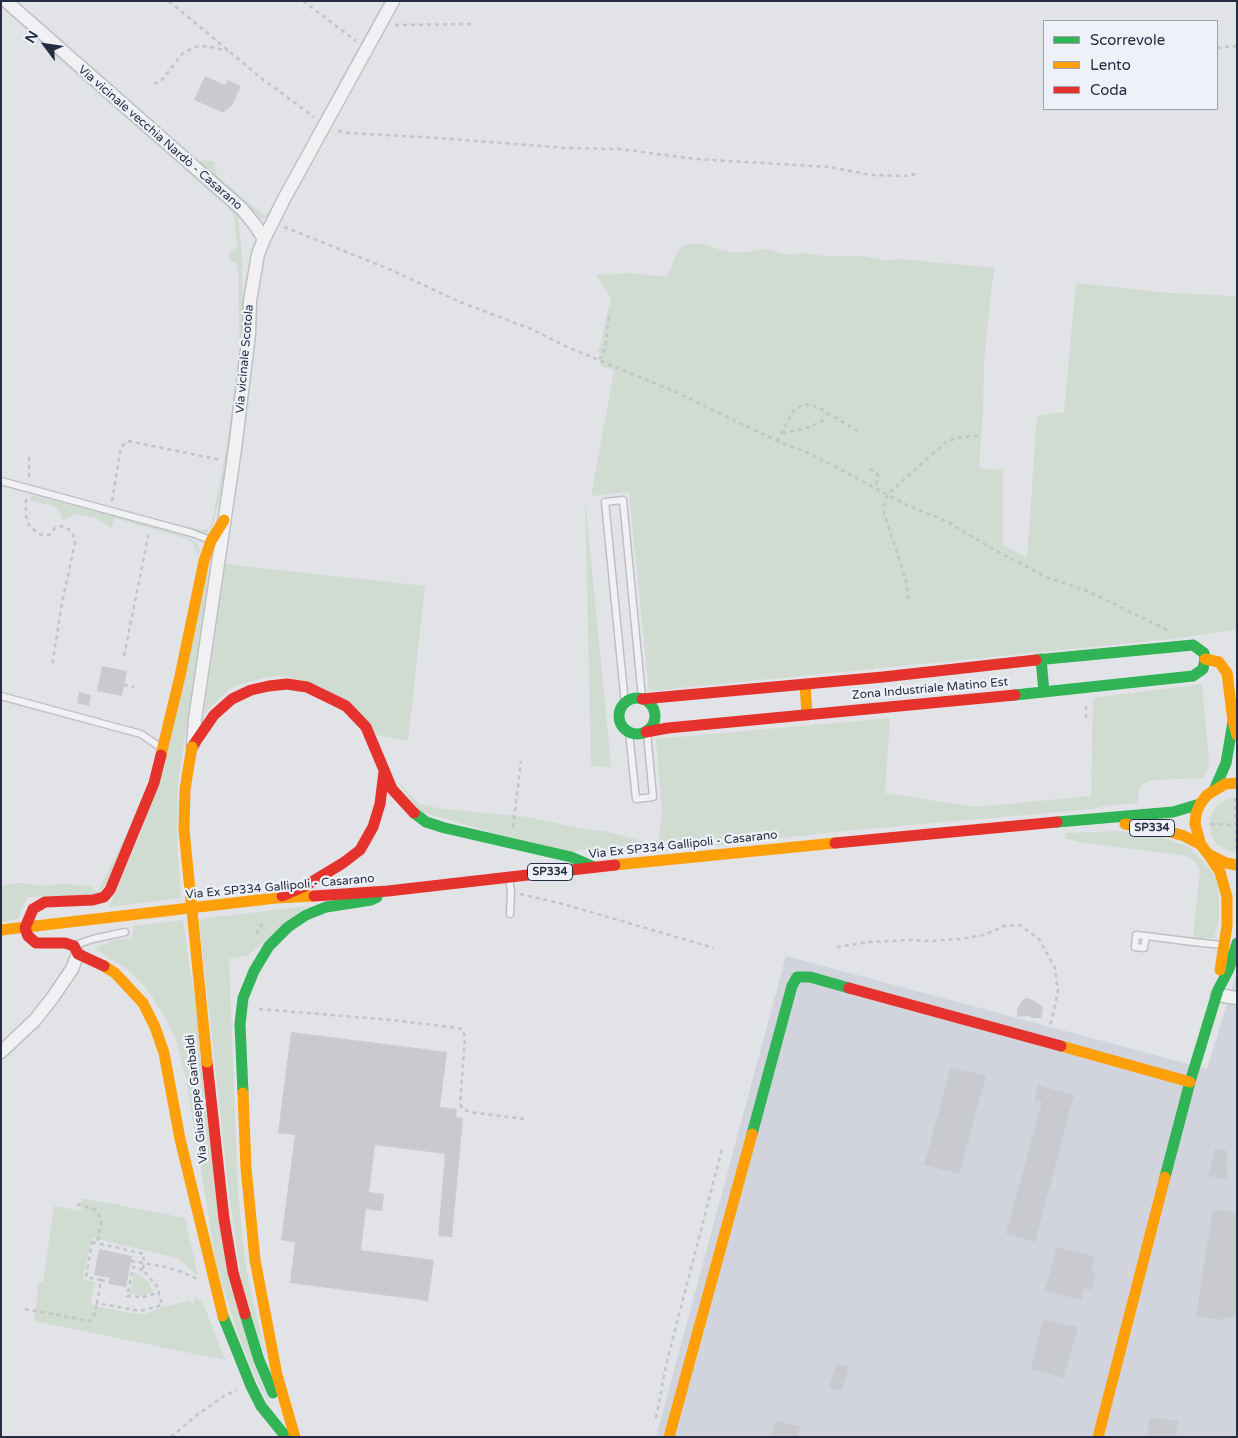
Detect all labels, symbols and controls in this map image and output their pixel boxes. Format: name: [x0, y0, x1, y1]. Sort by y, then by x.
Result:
north arrow: [20, 20, 70, 70]
legend: [1043, 20, 1218, 110]
text: N: [22, 28, 42, 46]
text: Scorrevole: [1090, 31, 1165, 49]
text: Lento: [1090, 56, 1131, 74]
street label: Via vicinale vecchia Nardò - Casarano: [75, 63, 245, 213]
text: Coda: [1090, 81, 1127, 99]
street label: Via vicinale Scotola: [233, 304, 257, 414]
street label: Zona Industriale Matino Est: [851, 675, 1009, 703]
road number: SP334: [1130, 820, 1174, 836]
street label: Via Ex SP334 Gallipoli - Casarano: [588, 828, 778, 862]
road number: SP334: [528, 864, 572, 880]
street label: Via Ex SP334 Gallipoli - Casarano: [185, 872, 375, 902]
street label: Via Giuseppe Garibaldi: [183, 1034, 211, 1164]

